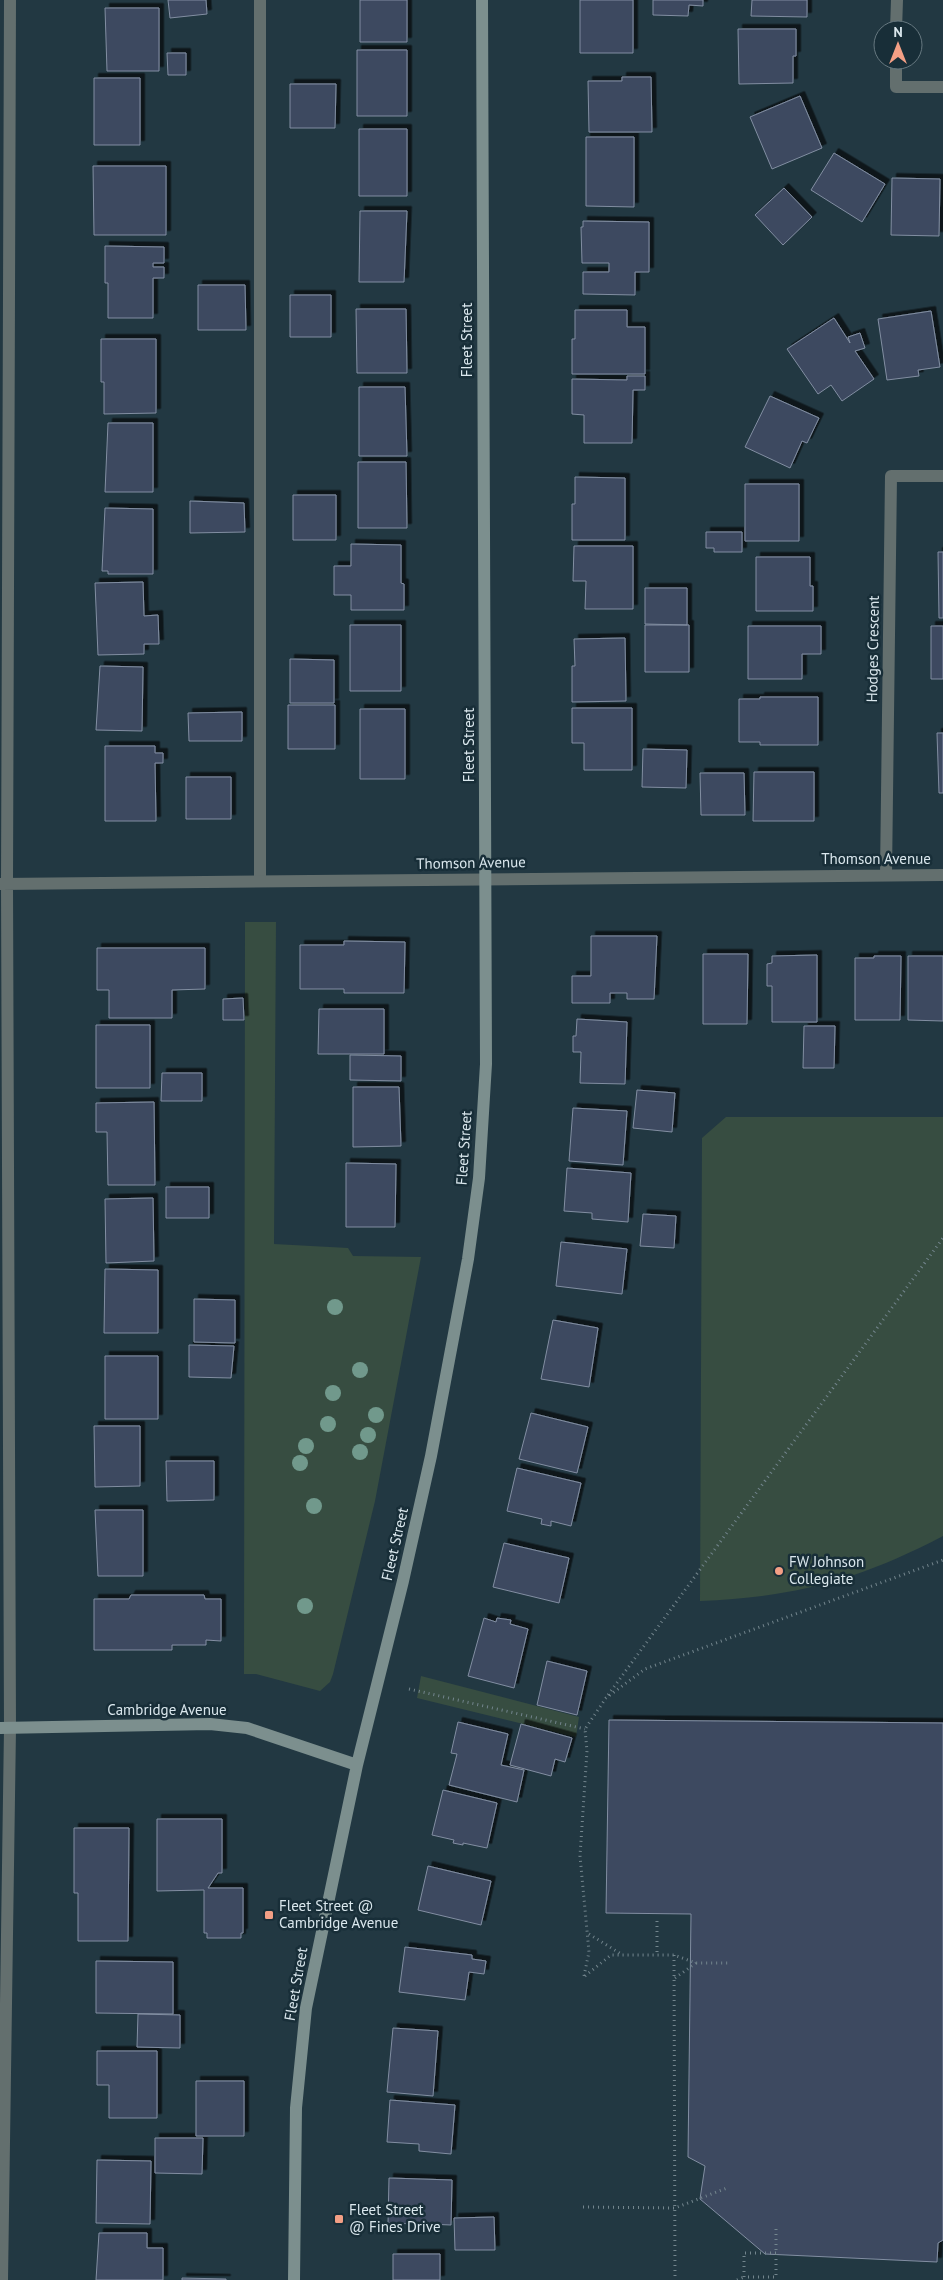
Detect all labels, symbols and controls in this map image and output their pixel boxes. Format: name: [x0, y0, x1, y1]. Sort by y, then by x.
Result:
north arrow: [873, 20, 923, 70]
text: N: [893, 23, 903, 41]
street label: Fleet Street: [457, 303, 476, 377]
street label: Hodges Crescent: [862, 595, 883, 703]
street label: Fleet Street: [459, 708, 478, 782]
street label: Thomson Avenue: [821, 849, 931, 868]
street label: Thomson Avenue: [416, 852, 526, 873]
street label: Fleet Street: [451, 1110, 476, 1186]
street label: Fleet Street: [377, 1505, 412, 1582]
place label: FW Johnson Collegiate: [789, 1552, 864, 1588]
marker: FW Johnson Collegiate: [773, 1565, 785, 1577]
street label: Cambridge Avenue: [107, 1700, 227, 1719]
place label: Fleet Street @ Cambridge Avenue: [279, 1896, 398, 1932]
marker: Fleet Street @ Cambridge Avenue: [263, 1909, 275, 1921]
street label: Fleet Street: [280, 1946, 311, 2022]
place label: Fleet Street @ Fines Drive: [349, 2200, 441, 2236]
marker: Fleet Street @ Fines Drive: [333, 2213, 345, 2225]

